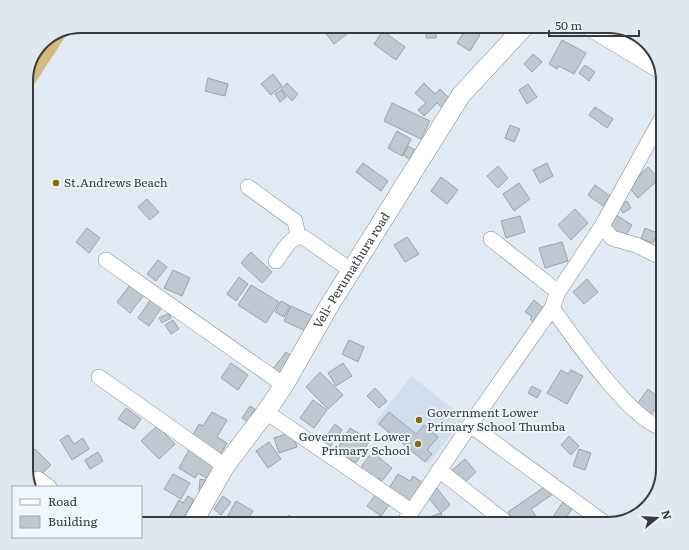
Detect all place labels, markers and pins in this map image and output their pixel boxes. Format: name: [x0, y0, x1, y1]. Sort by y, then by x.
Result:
place label: St.Andrews Beach: [64, 173, 168, 191]
marker: St.Andrews Beach: [51, 178, 61, 188]
place label: Government Lower Primary School Thumba: [427, 403, 566, 435]
marker: Government Lower Primary School Thumba: [414, 415, 424, 425]
place label: Government Lower Primary School: [299, 427, 410, 459]
marker: Government Lower Primary School: [413, 439, 423, 449]

